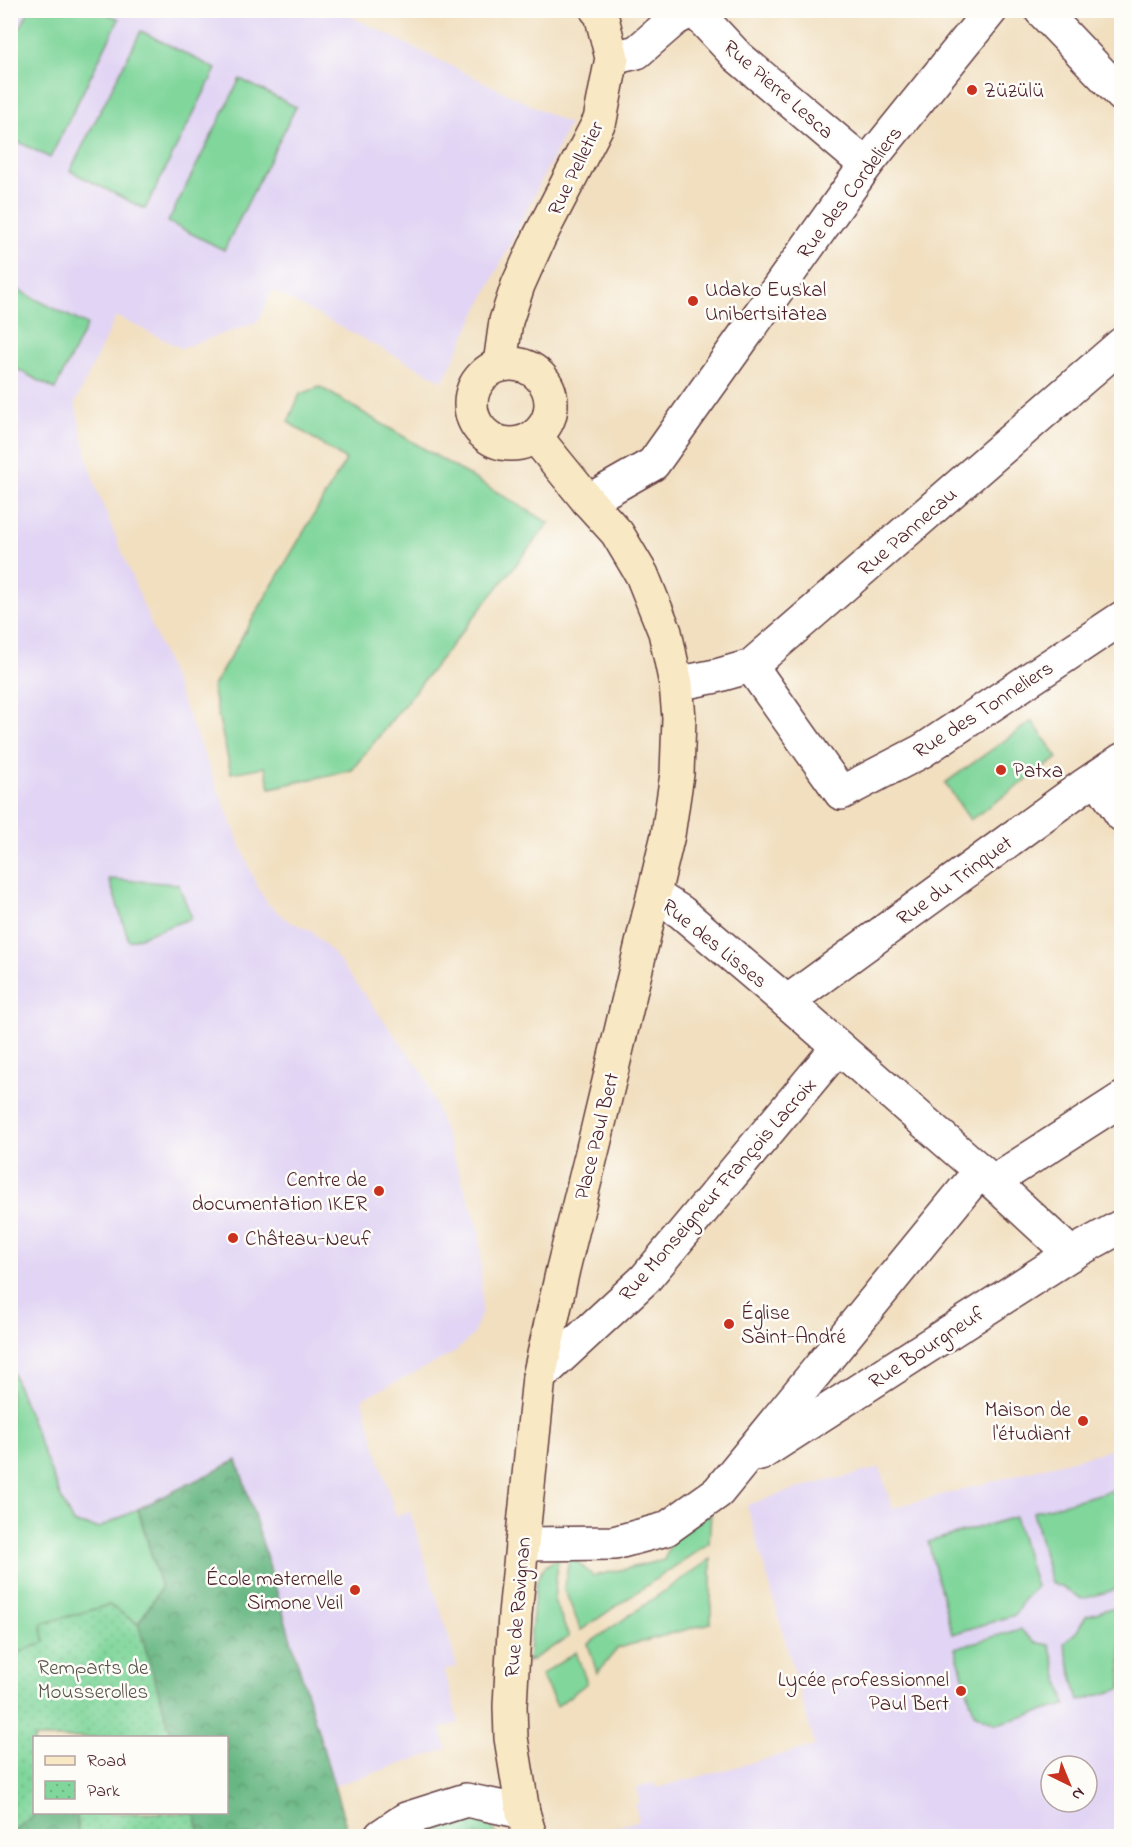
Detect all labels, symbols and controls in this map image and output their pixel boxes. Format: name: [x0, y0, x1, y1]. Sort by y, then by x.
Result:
street label: Rue Pierre Lesca: [716, 34, 840, 147]
place label: Züzülü: [984, 77, 1044, 107]
marker: Züzülü: [965, 83, 979, 97]
street label: Rue Pelletier: [541, 116, 613, 221]
street label: Rue des Cordeliers: [791, 121, 911, 266]
place label: Udako Euskal Unibertsitatea: [705, 276, 827, 330]
marker: Udako Euskal Unibertsitatea: [686, 294, 700, 308]
street label: Rue Pannecau: [852, 481, 965, 584]
street label: Rue des Tonneliers: [908, 654, 1060, 767]
place label: Patxa: [1013, 757, 1063, 787]
marker: Patxa: [994, 763, 1008, 777]
street label: Rue du Trinquet: [891, 829, 1019, 934]
street label: Rue des Lisses: [654, 892, 773, 997]
street label: Place Paul Bert: [568, 1070, 628, 1203]
street label: Rue Monseigneur François Lacroix: [613, 1072, 826, 1310]
place label: Centre de documentation IKER: [192, 1166, 368, 1220]
marker: Centre de documentation IKER: [372, 1184, 386, 1198]
place label: Château-Neuf: [245, 1225, 371, 1255]
marker: Château-Neuf: [226, 1231, 240, 1245]
place label: Église Saint-André: [741, 1299, 846, 1353]
street label: Rue Bourgneuf: [863, 1300, 992, 1399]
marker: Église Saint-André: [722, 1317, 736, 1331]
place label: Maison de l'étudiant: [985, 1396, 1072, 1450]
marker: Maison de l'étudiant: [1076, 1414, 1090, 1428]
street label: Rue de Ravignan: [498, 1536, 542, 1679]
place label: École maternelle Simone Veil: [206, 1565, 344, 1619]
marker: École maternelle Simone Veil: [348, 1583, 362, 1597]
park label: Remparts de Mousserolles: [38, 1654, 149, 1708]
place label: Lycée professionnel Paul Bert: [778, 1666, 949, 1720]
marker: Lycée professionnel Paul Bert: [954, 1684, 968, 1698]
legend: [33, 1736, 228, 1814]
text: Road: [87, 1749, 126, 1775]
north arrow: [1039, 1754, 1099, 1814]
text: Park: [87, 1779, 120, 1805]
text: N: [1066, 1781, 1090, 1806]

